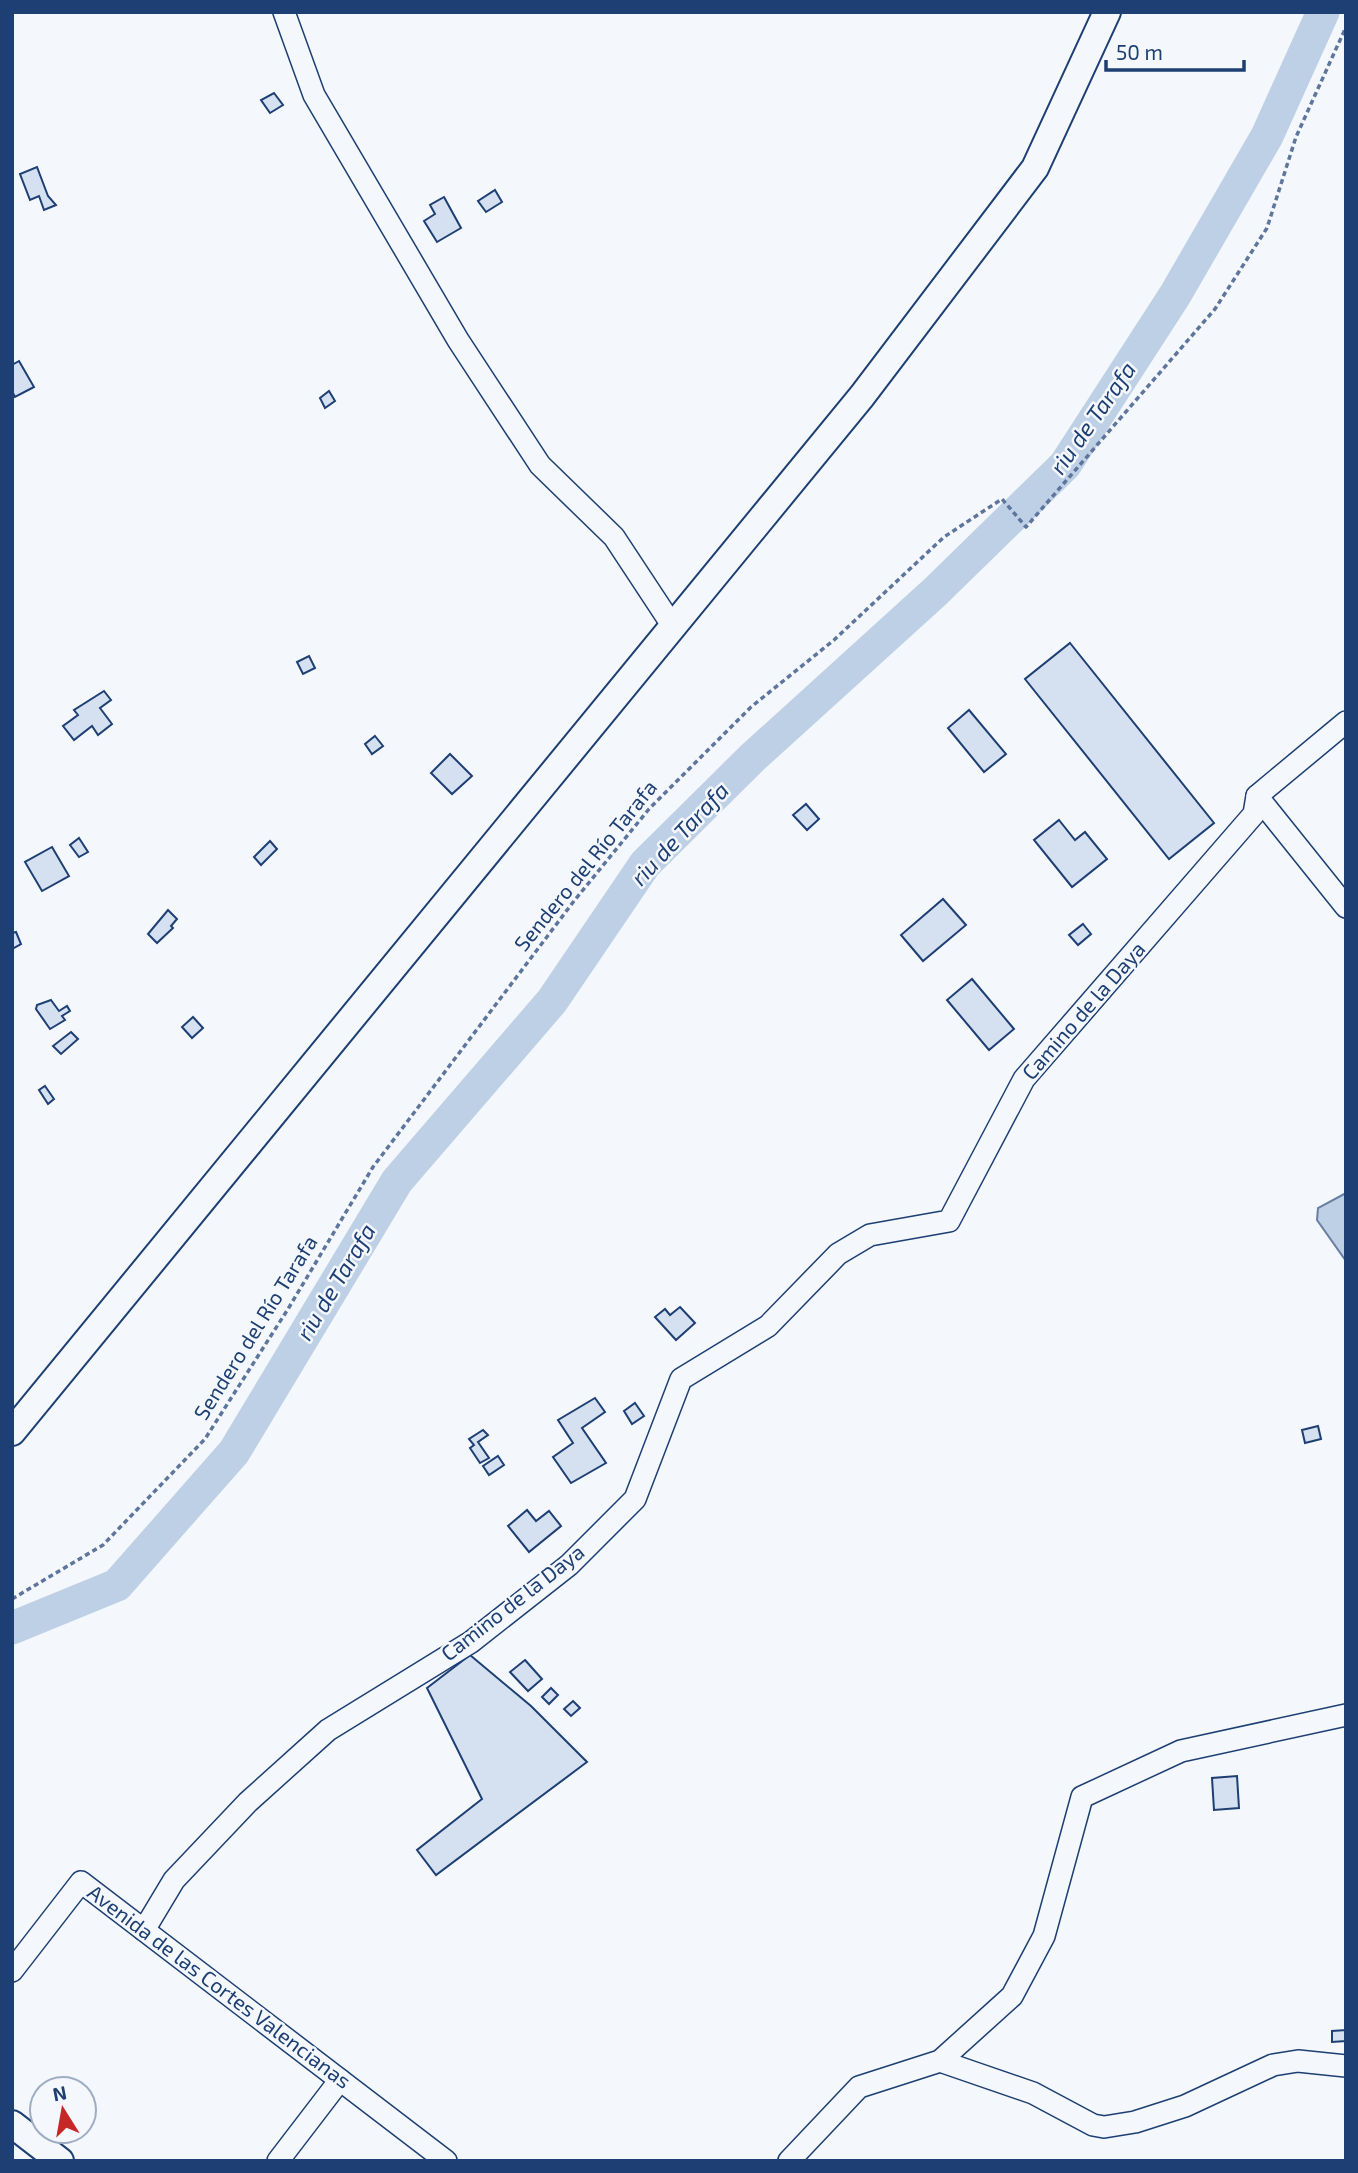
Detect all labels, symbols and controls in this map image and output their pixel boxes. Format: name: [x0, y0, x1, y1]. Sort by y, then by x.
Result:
scale bar: [1106, 28, 1244, 72]
text: 50 m: [1116, 39, 1163, 64]
water label: riu de Tarafa: [1043, 356, 1141, 479]
street label: Sendero del Río Tarafa: [508, 775, 661, 956]
water label: riu de Tarafa: [624, 776, 734, 891]
street label: Camino de la Daya: [1016, 936, 1150, 1084]
water label: riu de Tarafa: [289, 1218, 381, 1345]
street label: Sendero del Río Tarafa: [188, 1230, 322, 1424]
street label: Camino de la Daya: [436, 1538, 588, 1665]
street label: Avenida de las Cortes Valencianas: [83, 1879, 356, 2093]
north arrow: [28, 2075, 98, 2145]
text: N: [51, 2080, 69, 2105]

